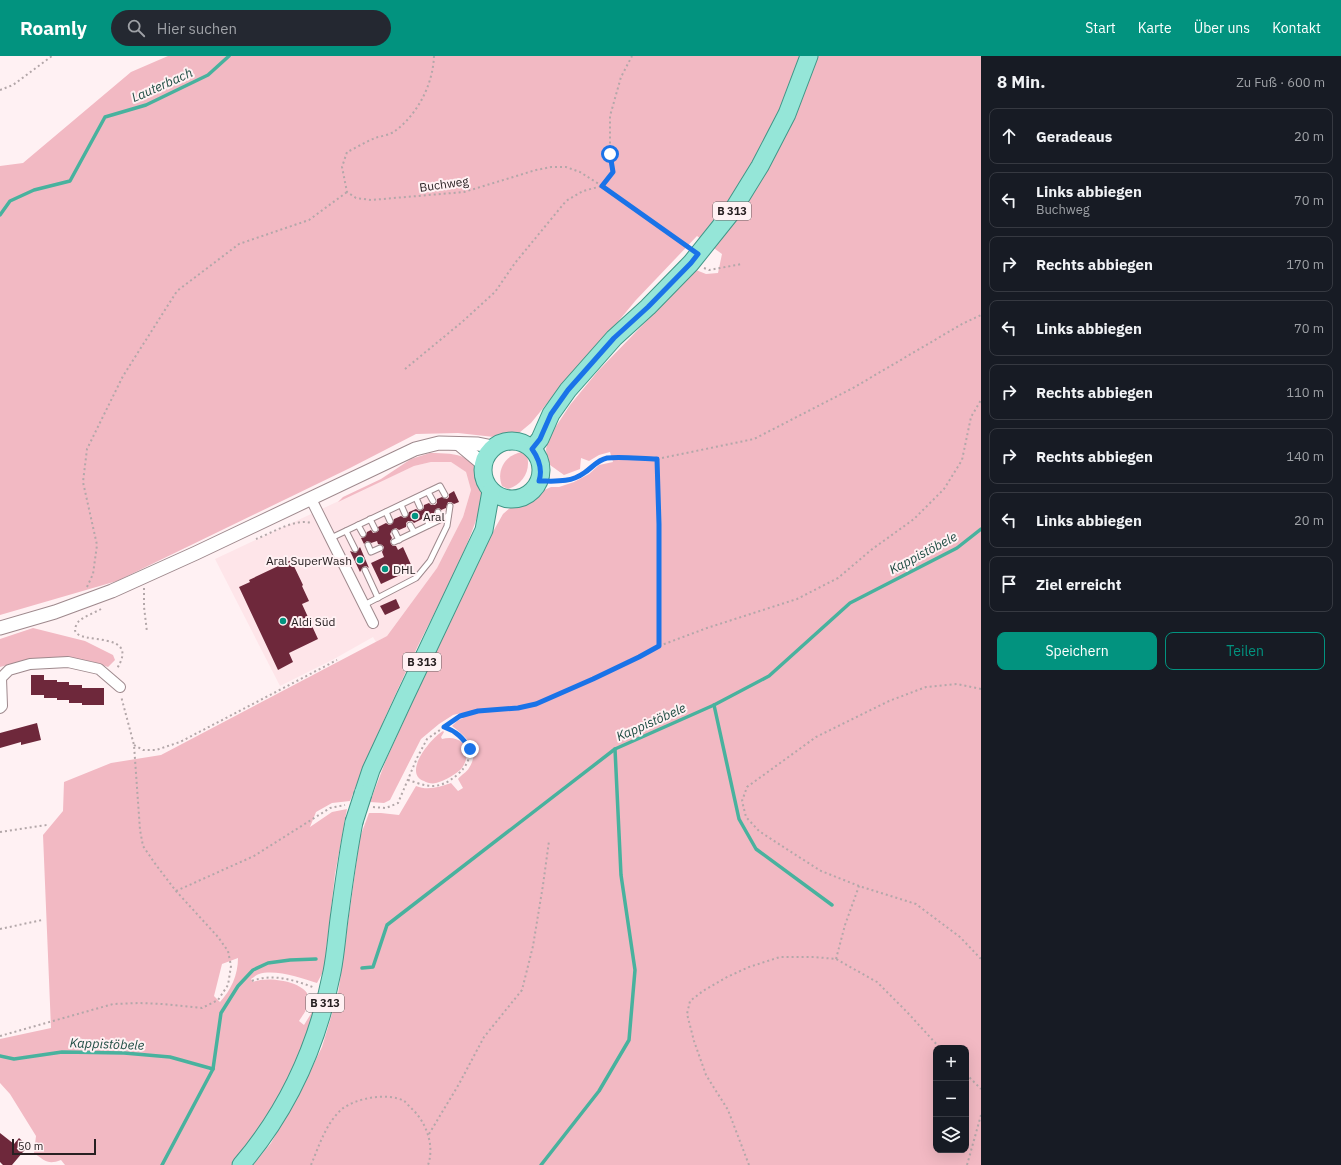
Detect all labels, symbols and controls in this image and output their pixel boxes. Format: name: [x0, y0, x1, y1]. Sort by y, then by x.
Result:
search box: [111, 10, 391, 46]
text: Roamly: [20, 16, 87, 40]
icon: search: [125, 17, 147, 39]
text: Hier suchen: [157, 19, 237, 38]
text: Start: [1085, 19, 1116, 37]
text: Karte: [1138, 19, 1172, 37]
text: Über uns: [1194, 19, 1250, 37]
text: Kontakt: [1272, 19, 1321, 37]
water label: Lauterbach: [129, 64, 195, 106]
text: 8 Min.: [997, 71, 1045, 93]
text: Zu Fuß · 600 m: [1236, 74, 1325, 91]
icon: ahead: [998, 125, 1020, 147]
text: Geradeaus: [1036, 127, 1112, 146]
text: 20 m: [1294, 128, 1324, 145]
route start: [601, 145, 619, 163]
street label: Buchweg: [418, 173, 470, 195]
text: Links abbiegen: [1036, 182, 1142, 201]
icon: left: [998, 189, 1020, 211]
text: 70 m: [1294, 192, 1324, 209]
text: Buchweg: [1036, 201, 1090, 218]
road number: B 313: [713, 202, 751, 220]
icon: right: [998, 253, 1020, 275]
text: Rechts abbiegen: [1036, 255, 1153, 274]
text: 170 m: [1286, 256, 1324, 273]
icon: left: [998, 317, 1020, 339]
text: Links abbiegen: [1036, 319, 1142, 338]
text: 70 m: [1294, 320, 1324, 337]
icon: right: [998, 381, 1020, 403]
text: Rechts abbiegen: [1036, 383, 1153, 402]
text: 110 m: [1286, 384, 1324, 401]
icon: right: [998, 445, 1020, 467]
text: Rechts abbiegen: [1036, 447, 1153, 466]
text: 140 m: [1286, 448, 1324, 465]
place label: Aral: [423, 509, 445, 524]
icon: left: [998, 509, 1020, 531]
marker: Aral: [410, 511, 420, 521]
text: Links abbiegen: [1036, 511, 1142, 530]
text: 20 m: [1294, 512, 1324, 529]
water label: Kappistöbele: [886, 528, 960, 578]
place label: Aral SuperWash: [266, 553, 352, 568]
marker: Aral SuperWash: [355, 555, 365, 565]
place label: DHL: [393, 562, 416, 577]
marker: DHL: [380, 564, 390, 574]
icon: arrive: [998, 573, 1020, 595]
text: Ziel erreicht: [1036, 575, 1122, 594]
place label: Aldi Süd: [291, 614, 336, 629]
marker: Aldi Süd: [278, 616, 288, 626]
button: Speichern: [997, 632, 1157, 670]
button: Teilen: [1165, 632, 1325, 670]
road number: B 313: [403, 653, 441, 671]
water label: Kappistöbele: [613, 699, 689, 745]
route end: [461, 740, 479, 758]
road number: B 313: [306, 994, 344, 1012]
water label: Kappistöbele: [69, 1034, 145, 1054]
map controls: [933, 1045, 969, 1153]
button: +: [933, 1045, 969, 1081]
button: −: [933, 1081, 969, 1117]
button: layers: [933, 1117, 969, 1153]
scale bar: [12, 1137, 96, 1156]
text: 50 m: [18, 1139, 43, 1153]

